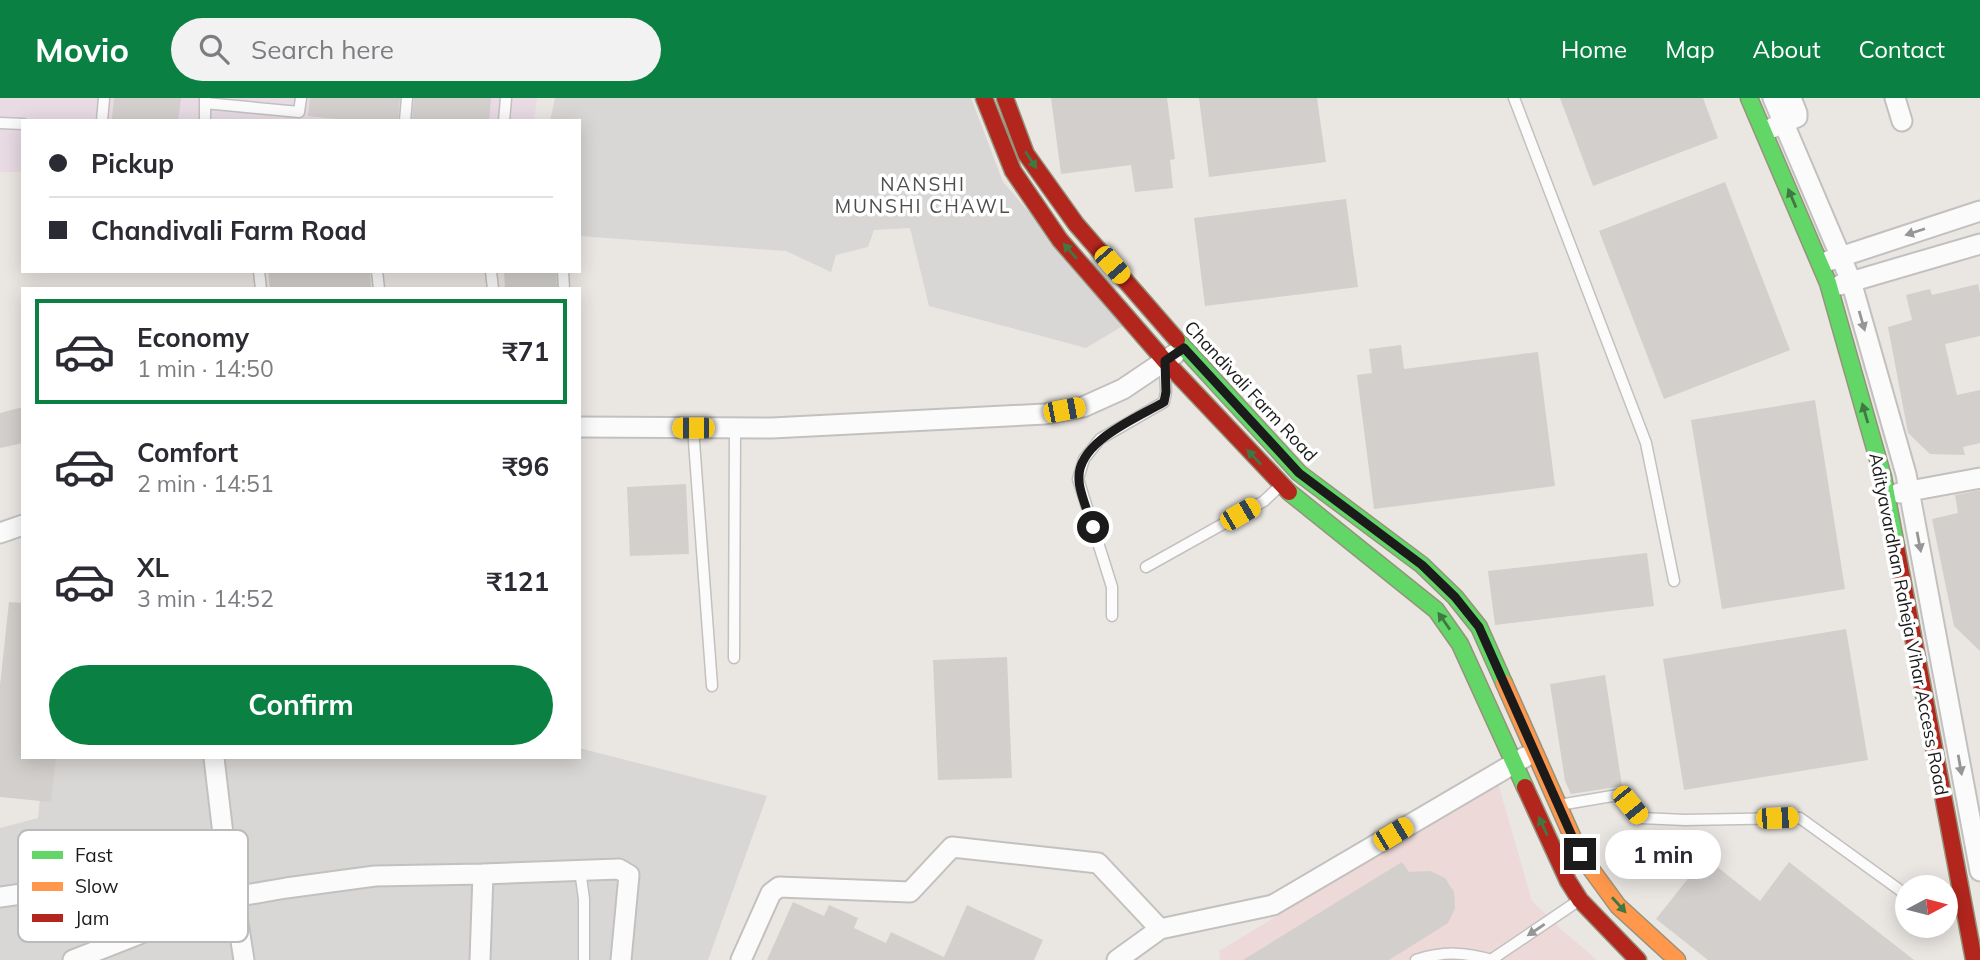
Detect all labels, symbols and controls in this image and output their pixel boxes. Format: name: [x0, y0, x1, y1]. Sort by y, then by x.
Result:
search box: [171, 18, 661, 81]
text: Movio: [35, 29, 129, 70]
icon: search: [195, 30, 233, 68]
text: Search here: [251, 33, 394, 66]
text: Home: [1561, 34, 1627, 64]
text: Map: [1665, 34, 1715, 64]
text: About: [1753, 34, 1821, 64]
text: Contact: [1859, 34, 1945, 64]
text: Pickup: [91, 147, 174, 180]
one-way arrow: [1025, 151, 1038, 170]
district label: NANSHI MUNSHI CHAWL: [835, 172, 1011, 218]
one-way arrow: [1786, 188, 1798, 208]
text: Chandivali Farm Road: [91, 214, 367, 247]
one-way arrow: [1904, 227, 1925, 238]
one-way arrow: [1062, 242, 1078, 260]
car: [1091, 242, 1134, 288]
one-way arrow: [1858, 311, 1868, 332]
street label: Chandivali Farm Road: [1180, 316, 1322, 466]
icon: car: [53, 320, 116, 383]
text: Economy: [137, 321, 249, 354]
text: ₹71: [502, 335, 549, 368]
text: 1 min · 14:50: [137, 354, 274, 383]
car: [1042, 396, 1087, 424]
one-way arrow: [1859, 402, 1869, 423]
car: [673, 418, 715, 439]
icon: car: [53, 435, 116, 498]
text: Comfort: [137, 436, 238, 469]
one-way arrow: [1246, 448, 1262, 466]
text: ₹96: [502, 450, 549, 483]
street label: Adityavardhan Raheja Vihar Access Road: [1864, 451, 1954, 797]
text: 2 min · 14:51: [137, 469, 274, 498]
car: [1217, 494, 1264, 534]
route start: [1077, 511, 1109, 543]
one-way arrow: [1913, 531, 1924, 553]
icon: car: [53, 550, 116, 613]
text: XL: [137, 551, 169, 584]
text: ₹121: [487, 565, 549, 598]
text: 3 min · 14:52: [137, 584, 274, 613]
one-way arrow: [1437, 612, 1451, 630]
button: Confirm: [49, 665, 553, 745]
one-way arrow: [1955, 754, 1966, 776]
car: [1609, 782, 1652, 828]
car: [1756, 807, 1799, 829]
car: [1370, 814, 1417, 854]
one-way arrow: [1537, 816, 1549, 836]
legend: [18, 830, 248, 942]
callout: 1 min: [1604, 830, 1720, 878]
route end: [1564, 838, 1596, 870]
text: 1 min: [1633, 840, 1693, 869]
text: Fast: [75, 843, 113, 867]
text: Slow: [75, 874, 119, 898]
north arrow: [1895, 875, 1958, 938]
map controls: [1895, 875, 1958, 938]
one-way arrow: [1611, 896, 1627, 914]
text: Jam: [75, 906, 109, 930]
one-way arrow: [1527, 923, 1545, 937]

